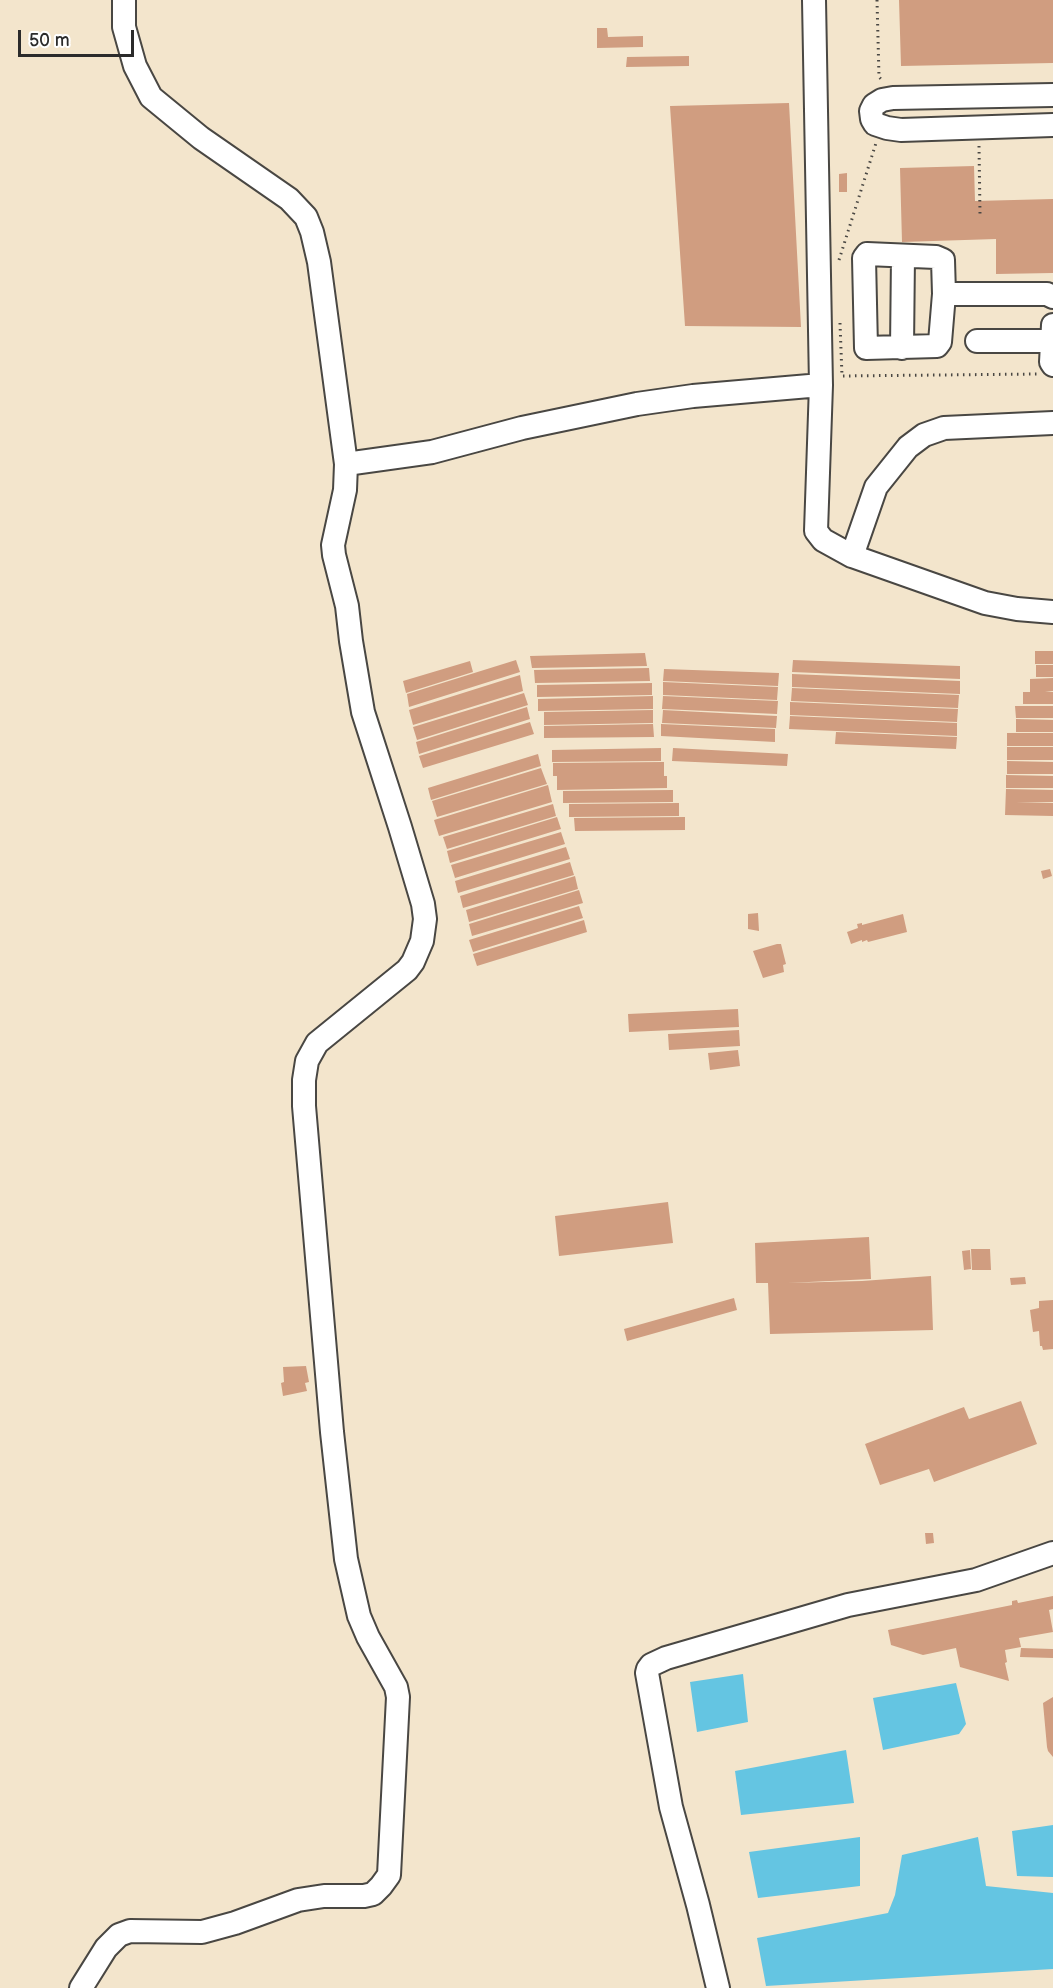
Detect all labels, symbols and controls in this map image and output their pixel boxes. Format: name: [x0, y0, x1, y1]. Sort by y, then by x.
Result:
scale bar: [21, 18, 136, 56]
text: 50 m: [29, 30, 70, 51]

